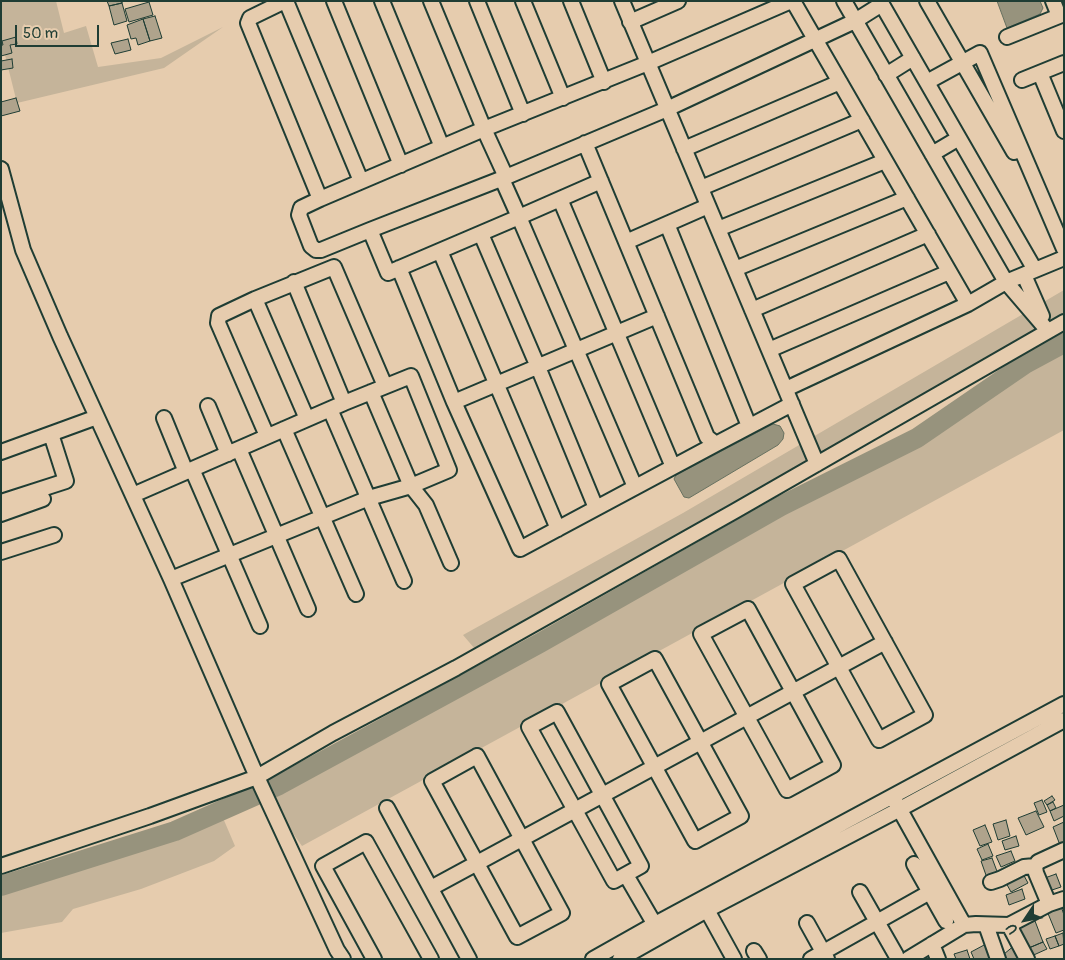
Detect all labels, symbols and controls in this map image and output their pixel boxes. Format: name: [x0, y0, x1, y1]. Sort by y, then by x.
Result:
scale bar: [18, 15, 101, 47]
text: 50 m: [23, 24, 58, 43]
north arrow: [1000, 895, 1050, 945]
text: U: [1003, 920, 1022, 937]

